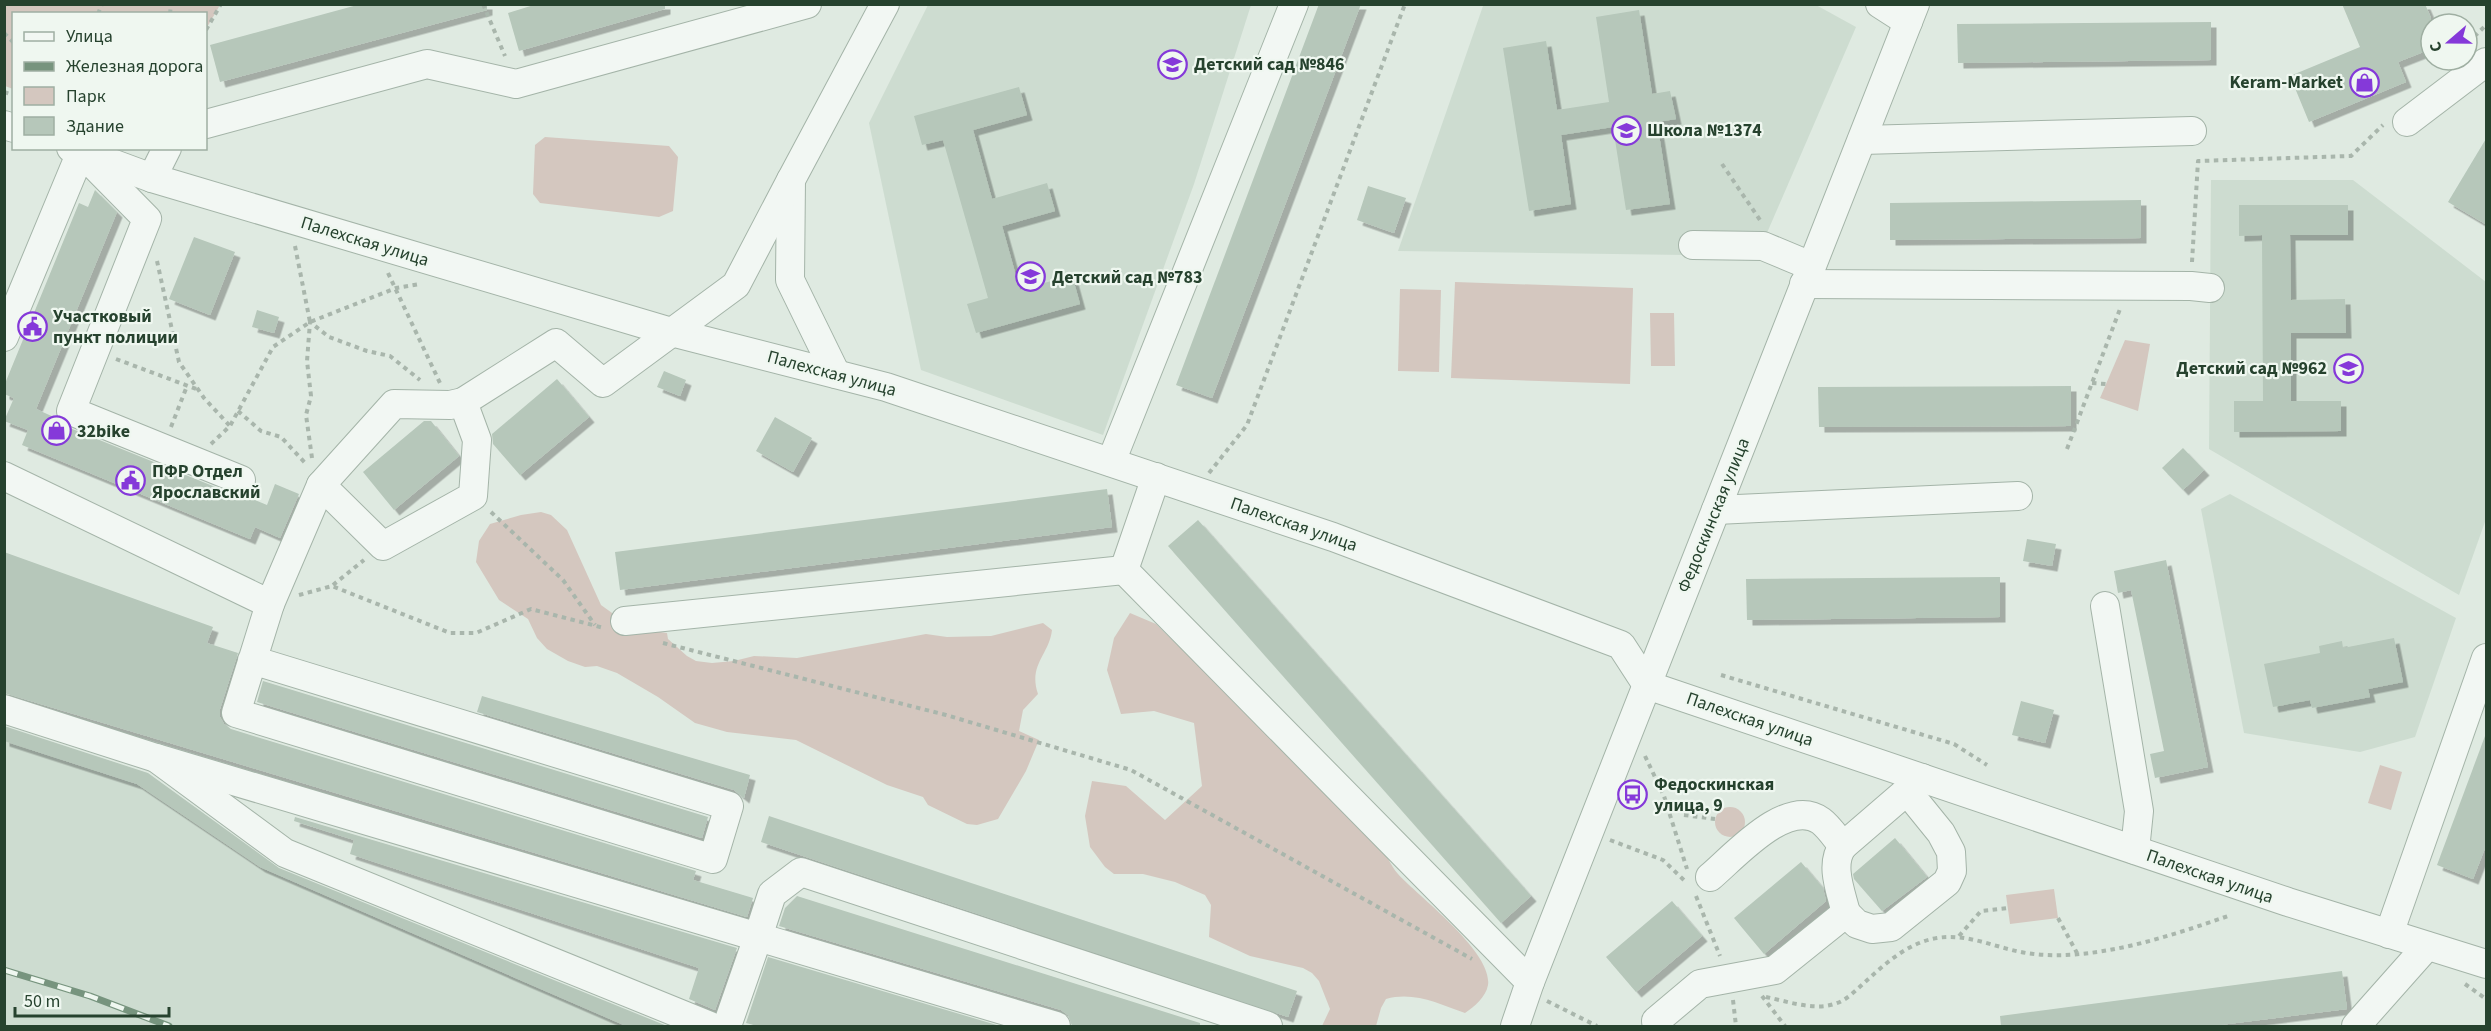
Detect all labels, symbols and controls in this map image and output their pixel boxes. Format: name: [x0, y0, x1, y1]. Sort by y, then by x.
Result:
legend: [12, 12, 207, 150]
north arrow: [2419, 12, 2479, 72]
text: Улица: [66, 24, 113, 49]
text: С: [2424, 39, 2448, 55]
school or university icon: Детский сад №846: [1157, 48, 1189, 80]
place label: Детский сад №846: [1194, 52, 1345, 77]
text: Железная дорога: [66, 54, 203, 79]
shop icon: Keram-Market: [2348, 66, 2380, 98]
place label: Keram-Market: [2230, 70, 2343, 95]
text: Парк: [66, 84, 106, 109]
text: Здание: [66, 114, 124, 139]
school or university icon: Школа №1374: [1610, 114, 1642, 146]
place label: Школа №1374: [1647, 118, 1762, 143]
street label: Палехская улица: [298, 210, 432, 273]
school or university icon: Детский сад №783: [1015, 261, 1047, 293]
place label: Детский сад №783: [1052, 265, 1203, 290]
place label: Участковый пункт полиции: [53, 304, 178, 350]
public building icon: Участковый пункт полиции: [16, 310, 48, 342]
street label: Палехская улица: [764, 344, 899, 403]
school or university icon: Детский сад №962: [2332, 352, 2364, 384]
place label: Детский сад №962: [2176, 356, 2327, 381]
shop icon: 32bike: [40, 415, 72, 447]
place label: 32bike: [77, 419, 130, 444]
street label: Федоскинская улица: [1671, 434, 1756, 596]
place label: ПФР Отдел Ярославский: [152, 459, 260, 505]
public building icon: ПФР Отдел Ярославский: [115, 465, 147, 497]
street label: Палехская улица: [1227, 491, 1361, 558]
street label: Палехская улица: [1683, 686, 1817, 753]
place label: Федоскинская улица, 9: [1654, 772, 1774, 818]
bus stop icon: Федоскинская улица, 9: [1617, 778, 1649, 810]
street label: Палехская улица: [2143, 843, 2277, 910]
scale bar: [15, 980, 170, 1018]
text: 50 m: [24, 989, 60, 1014]

